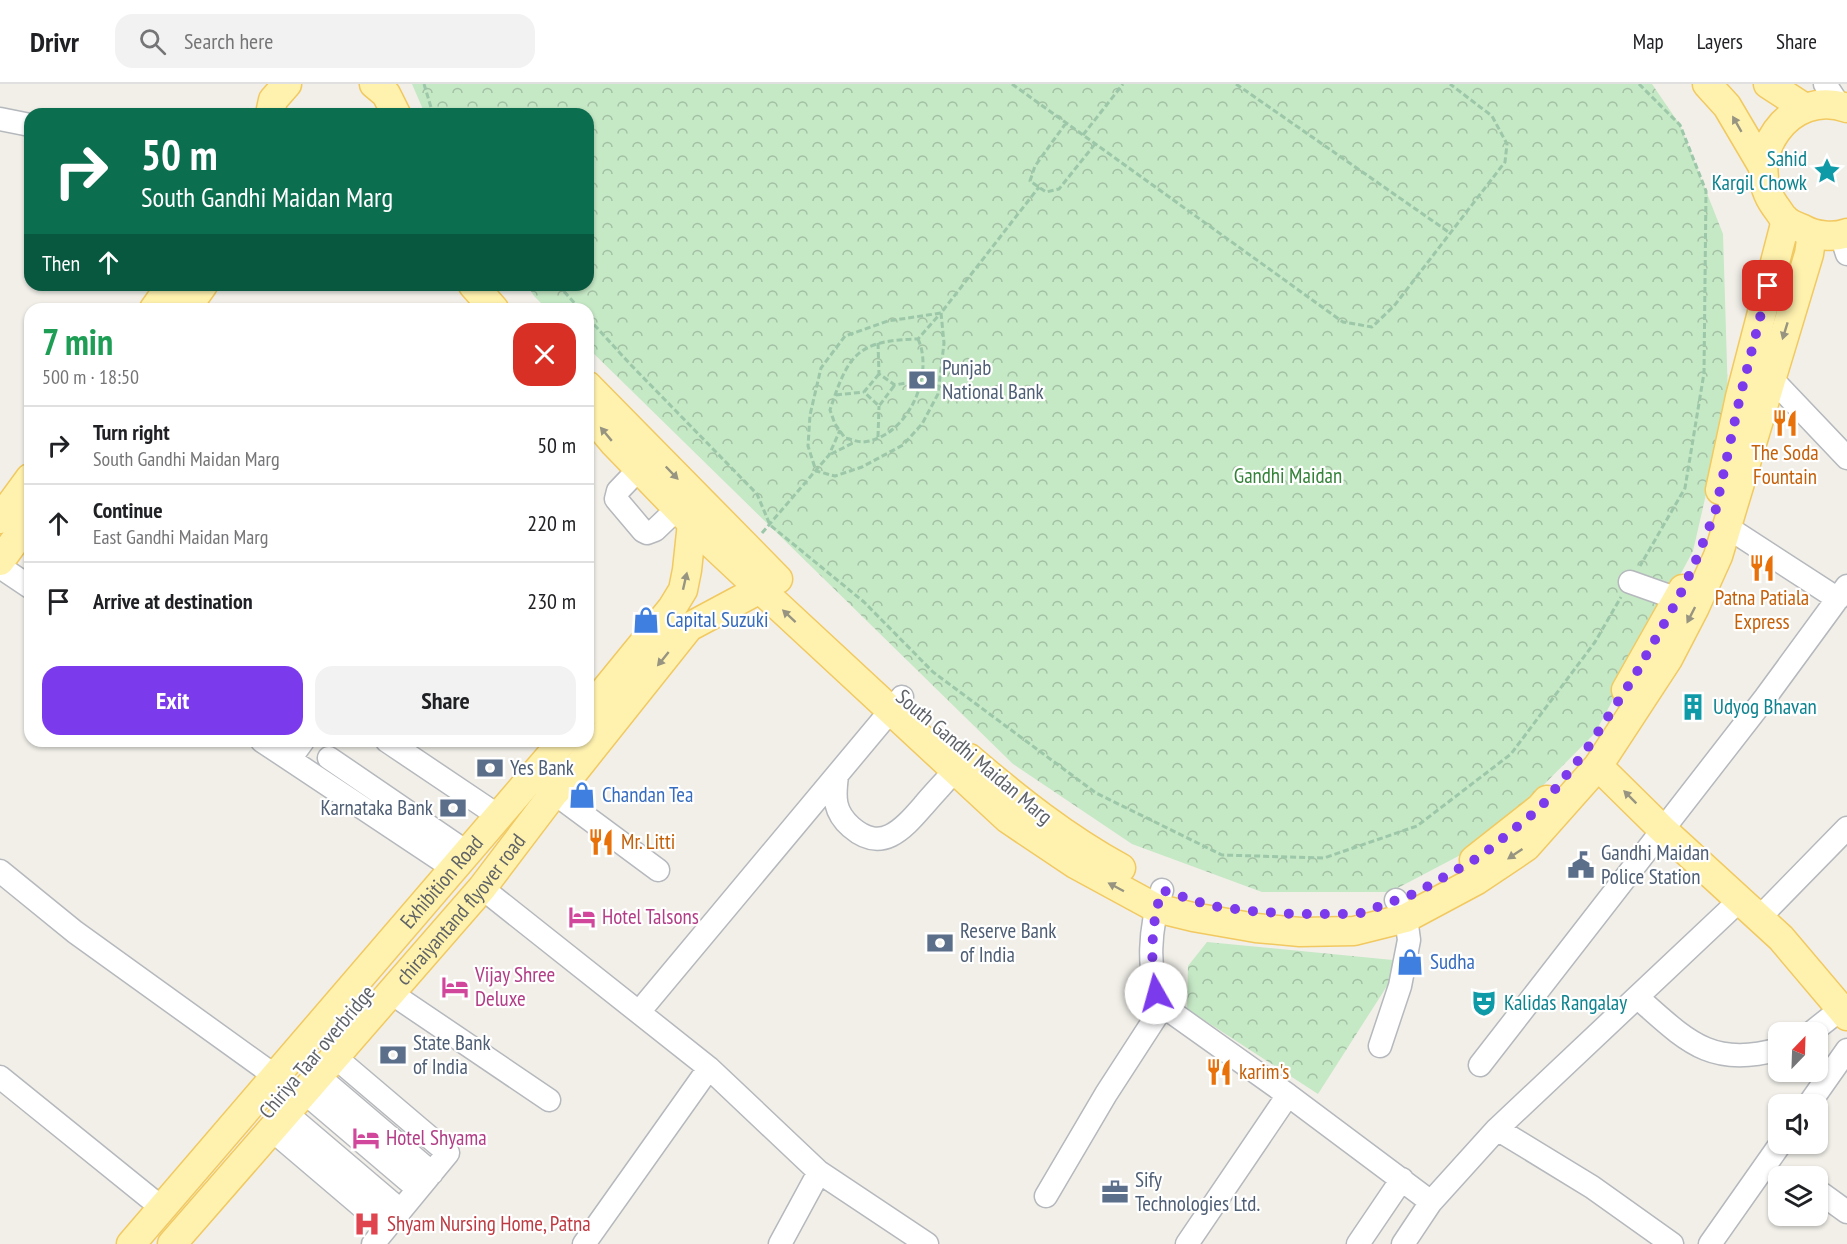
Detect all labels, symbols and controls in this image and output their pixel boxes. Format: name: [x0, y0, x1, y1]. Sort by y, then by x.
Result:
search box: [115, 14, 535, 68]
text: Drivr: [30, 23, 79, 60]
icon: search: [136, 25, 169, 58]
text: Search here: [184, 27, 273, 55]
text: Map: [1633, 28, 1664, 55]
text: Layers: [1697, 28, 1743, 55]
text: Share: [1776, 28, 1817, 55]
one-way arrow: [1732, 115, 1742, 132]
text: 50 m: [141, 127, 218, 182]
icon: right: [42, 132, 120, 210]
place label: Sahid Kargil Chowk: [1712, 145, 1807, 196]
place icon: Sahid Kargil Chowk: [1812, 156, 1842, 186]
text: South Gandhi Maidan Marg: [141, 180, 393, 214]
icon: ahead: [92, 246, 125, 279]
text: Then: [42, 249, 80, 277]
pin: [1742, 260, 1793, 311]
icon: arrive: [1751, 269, 1784, 302]
text: 7 min: [42, 318, 113, 365]
one-way arrow: [1780, 322, 1789, 340]
button: close: [513, 323, 576, 386]
place label: Punjab National Bank: [942, 354, 1044, 405]
text: 500 m · 18:50: [42, 364, 139, 390]
bank icon: Punjab National Bank: [907, 365, 937, 395]
restaurant icon: The Soda Fountain: [1770, 408, 1800, 438]
text: Turn right: [93, 418, 170, 446]
one-way arrow: [600, 426, 613, 442]
icon: right: [42, 429, 75, 462]
text: 50 m: [537, 431, 576, 459]
place label: The Soda Fountain: [1751, 439, 1819, 490]
text: South Gandhi Maidan Marg: [93, 446, 280, 472]
park label: Gandhi Maidan: [1234, 462, 1342, 489]
one-way arrow: [665, 466, 679, 480]
text: Continue: [93, 496, 163, 524]
icon: ahead: [42, 507, 75, 540]
text: 220 m: [527, 509, 576, 537]
text: East Gandhi Maidan Marg: [93, 524, 268, 550]
restaurant icon: Patna Patiala Express: [1747, 553, 1777, 583]
one-way arrow: [680, 571, 690, 590]
place label: Patna Patiala Express: [1715, 584, 1809, 635]
icon: arrive: [42, 585, 75, 618]
text: Arrive at destination: [93, 587, 253, 615]
text: 230 m: [527, 587, 576, 615]
shop icon: Capital Suzuki: [631, 605, 661, 635]
place label: Capital Suzuki: [666, 606, 768, 633]
one-way arrow: [1686, 607, 1696, 624]
one-way arrow: [782, 609, 797, 623]
one-way arrow: [657, 651, 670, 667]
button: Exit: [42, 666, 303, 735]
button: Share: [315, 666, 576, 735]
street label: South Gandhi Maidan Marg: [891, 683, 1058, 830]
building icon: Udyog Bhavan: [1678, 692, 1708, 722]
place label: Udyog Bhavan: [1713, 693, 1817, 720]
bank icon: Yes Bank: [475, 753, 505, 783]
place label: Yes Bank: [510, 754, 574, 781]
shop icon: Chandan Tea: [567, 780, 597, 810]
place label: Chandan Tea: [602, 781, 693, 808]
one-way arrow: [1624, 791, 1638, 805]
bank icon: Karnataka Bank: [438, 793, 468, 823]
place label: Karnataka Bank: [320, 794, 433, 821]
restaurant icon: Mr. Litti: [586, 827, 616, 857]
street label: chiraiyantand flyover road: [390, 828, 531, 990]
place label: Mr. Litti: [621, 828, 675, 855]
street label: Exhibition Road: [394, 830, 489, 934]
place label: Gandhi Maidan Police Station: [1601, 839, 1709, 890]
one-way arrow: [1508, 848, 1524, 860]
public building icon: Gandhi Maidan Police Station: [1566, 850, 1596, 880]
one-way arrow: [1107, 882, 1124, 892]
hotel icon: Hotel Talsons: [567, 902, 597, 932]
place label: Hotel Talsons: [602, 903, 699, 930]
place label: Reserve Bank of India: [960, 917, 1056, 968]
bank icon: Reserve Bank of India: [925, 928, 955, 958]
shop icon: Sudha: [1395, 947, 1425, 977]
place label: Sudha: [1430, 948, 1475, 975]
place label: Vijay Shree Deluxe: [474, 961, 555, 1012]
position arrow: [1124, 961, 1188, 1025]
hotel icon: Vijay Shree Deluxe: [440, 972, 470, 1002]
street label: Chiriya Taar overbridge: [253, 979, 380, 1124]
theatre icon: Kalidas Rangalay: [1469, 988, 1499, 1018]
place label: Kalidas Rangalay: [1504, 989, 1627, 1016]
north arrow: [1768, 1022, 1828, 1082]
map controls: [1768, 1022, 1828, 1226]
place label: State Bank of India: [413, 1029, 491, 1080]
bank icon: State Bank of India: [378, 1040, 408, 1070]
restaurant icon: karim's: [1204, 1057, 1234, 1087]
place label: karim's: [1239, 1058, 1289, 1085]
button: sound: [1768, 1094, 1828, 1154]
hotel icon: Hotel Shyama: [351, 1123, 381, 1153]
place label: Hotel Shyama: [386, 1124, 487, 1151]
place label: Sify Technologies Ltd.: [1135, 1166, 1260, 1217]
button: layers: [1768, 1166, 1828, 1226]
office icon: Sify Technologies Ltd.: [1100, 1177, 1130, 1207]
hospital icon: Shyam Nursing Home, Patna: [352, 1209, 382, 1239]
place label: Shyam Nursing Home, Patna: [387, 1210, 591, 1237]

